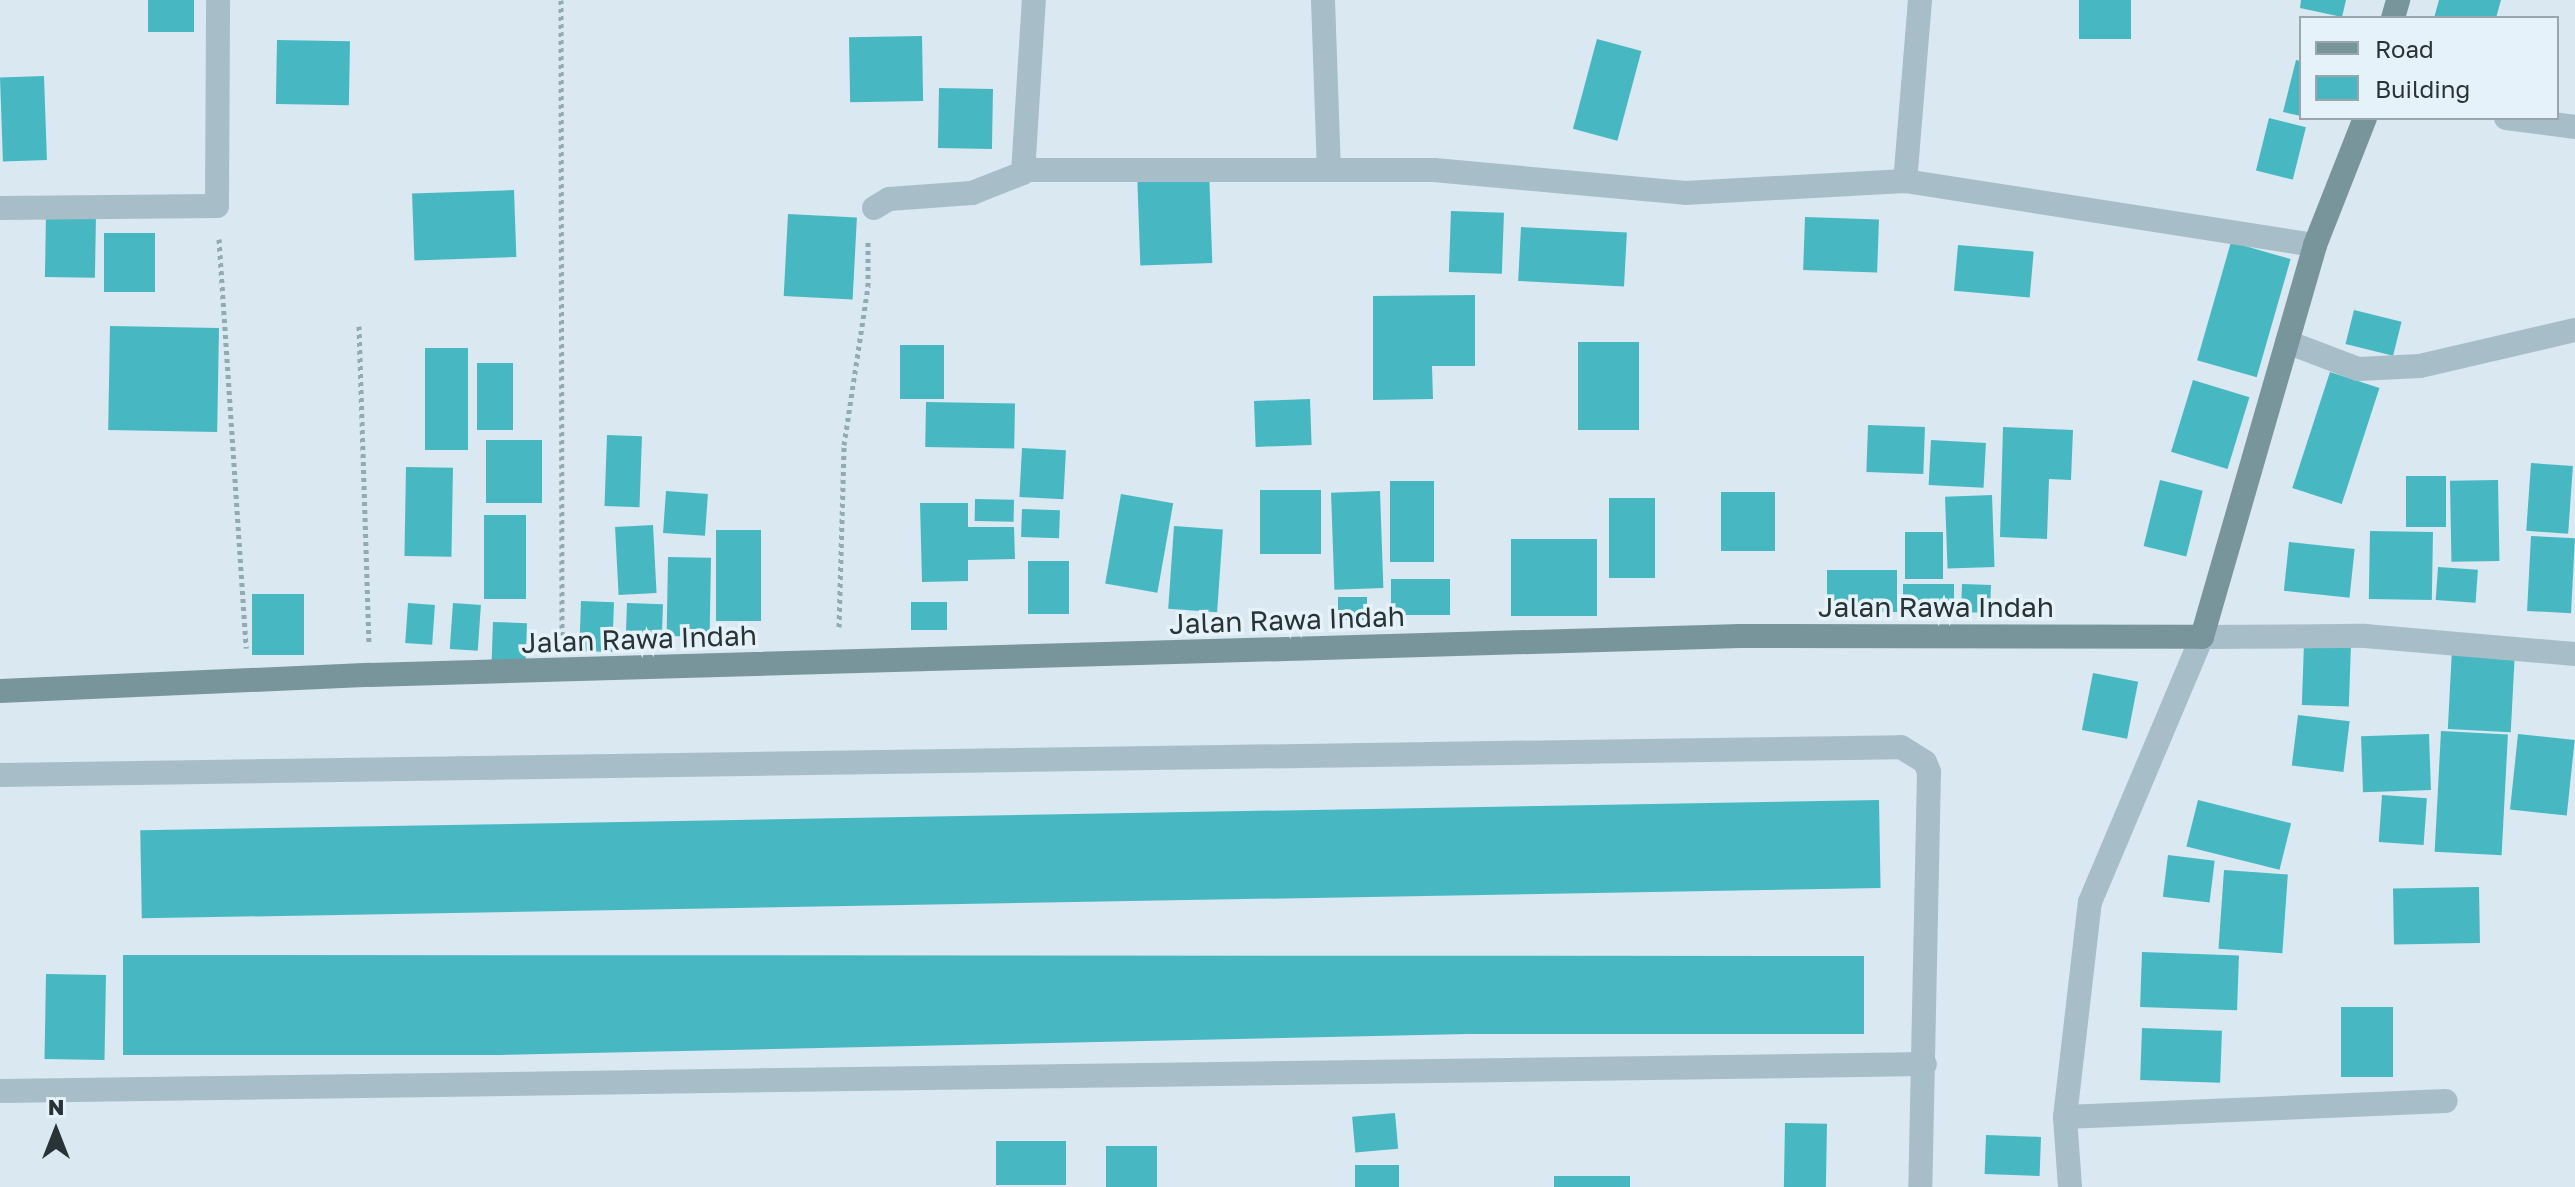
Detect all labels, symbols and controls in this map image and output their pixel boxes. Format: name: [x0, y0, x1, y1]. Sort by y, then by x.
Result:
legend: [2299, 16, 2559, 120]
text: Road: [2375, 34, 2434, 63]
text: Building: [2375, 74, 2470, 103]
street label: Jalan Rawa Indah: [1818, 590, 2054, 624]
street label: Jalan Rawa Indah: [1169, 599, 1405, 641]
street label: Jalan Rawa Indah: [521, 618, 757, 660]
north arrow: [16, 1091, 96, 1171]
text: N: [48, 1093, 64, 1120]

